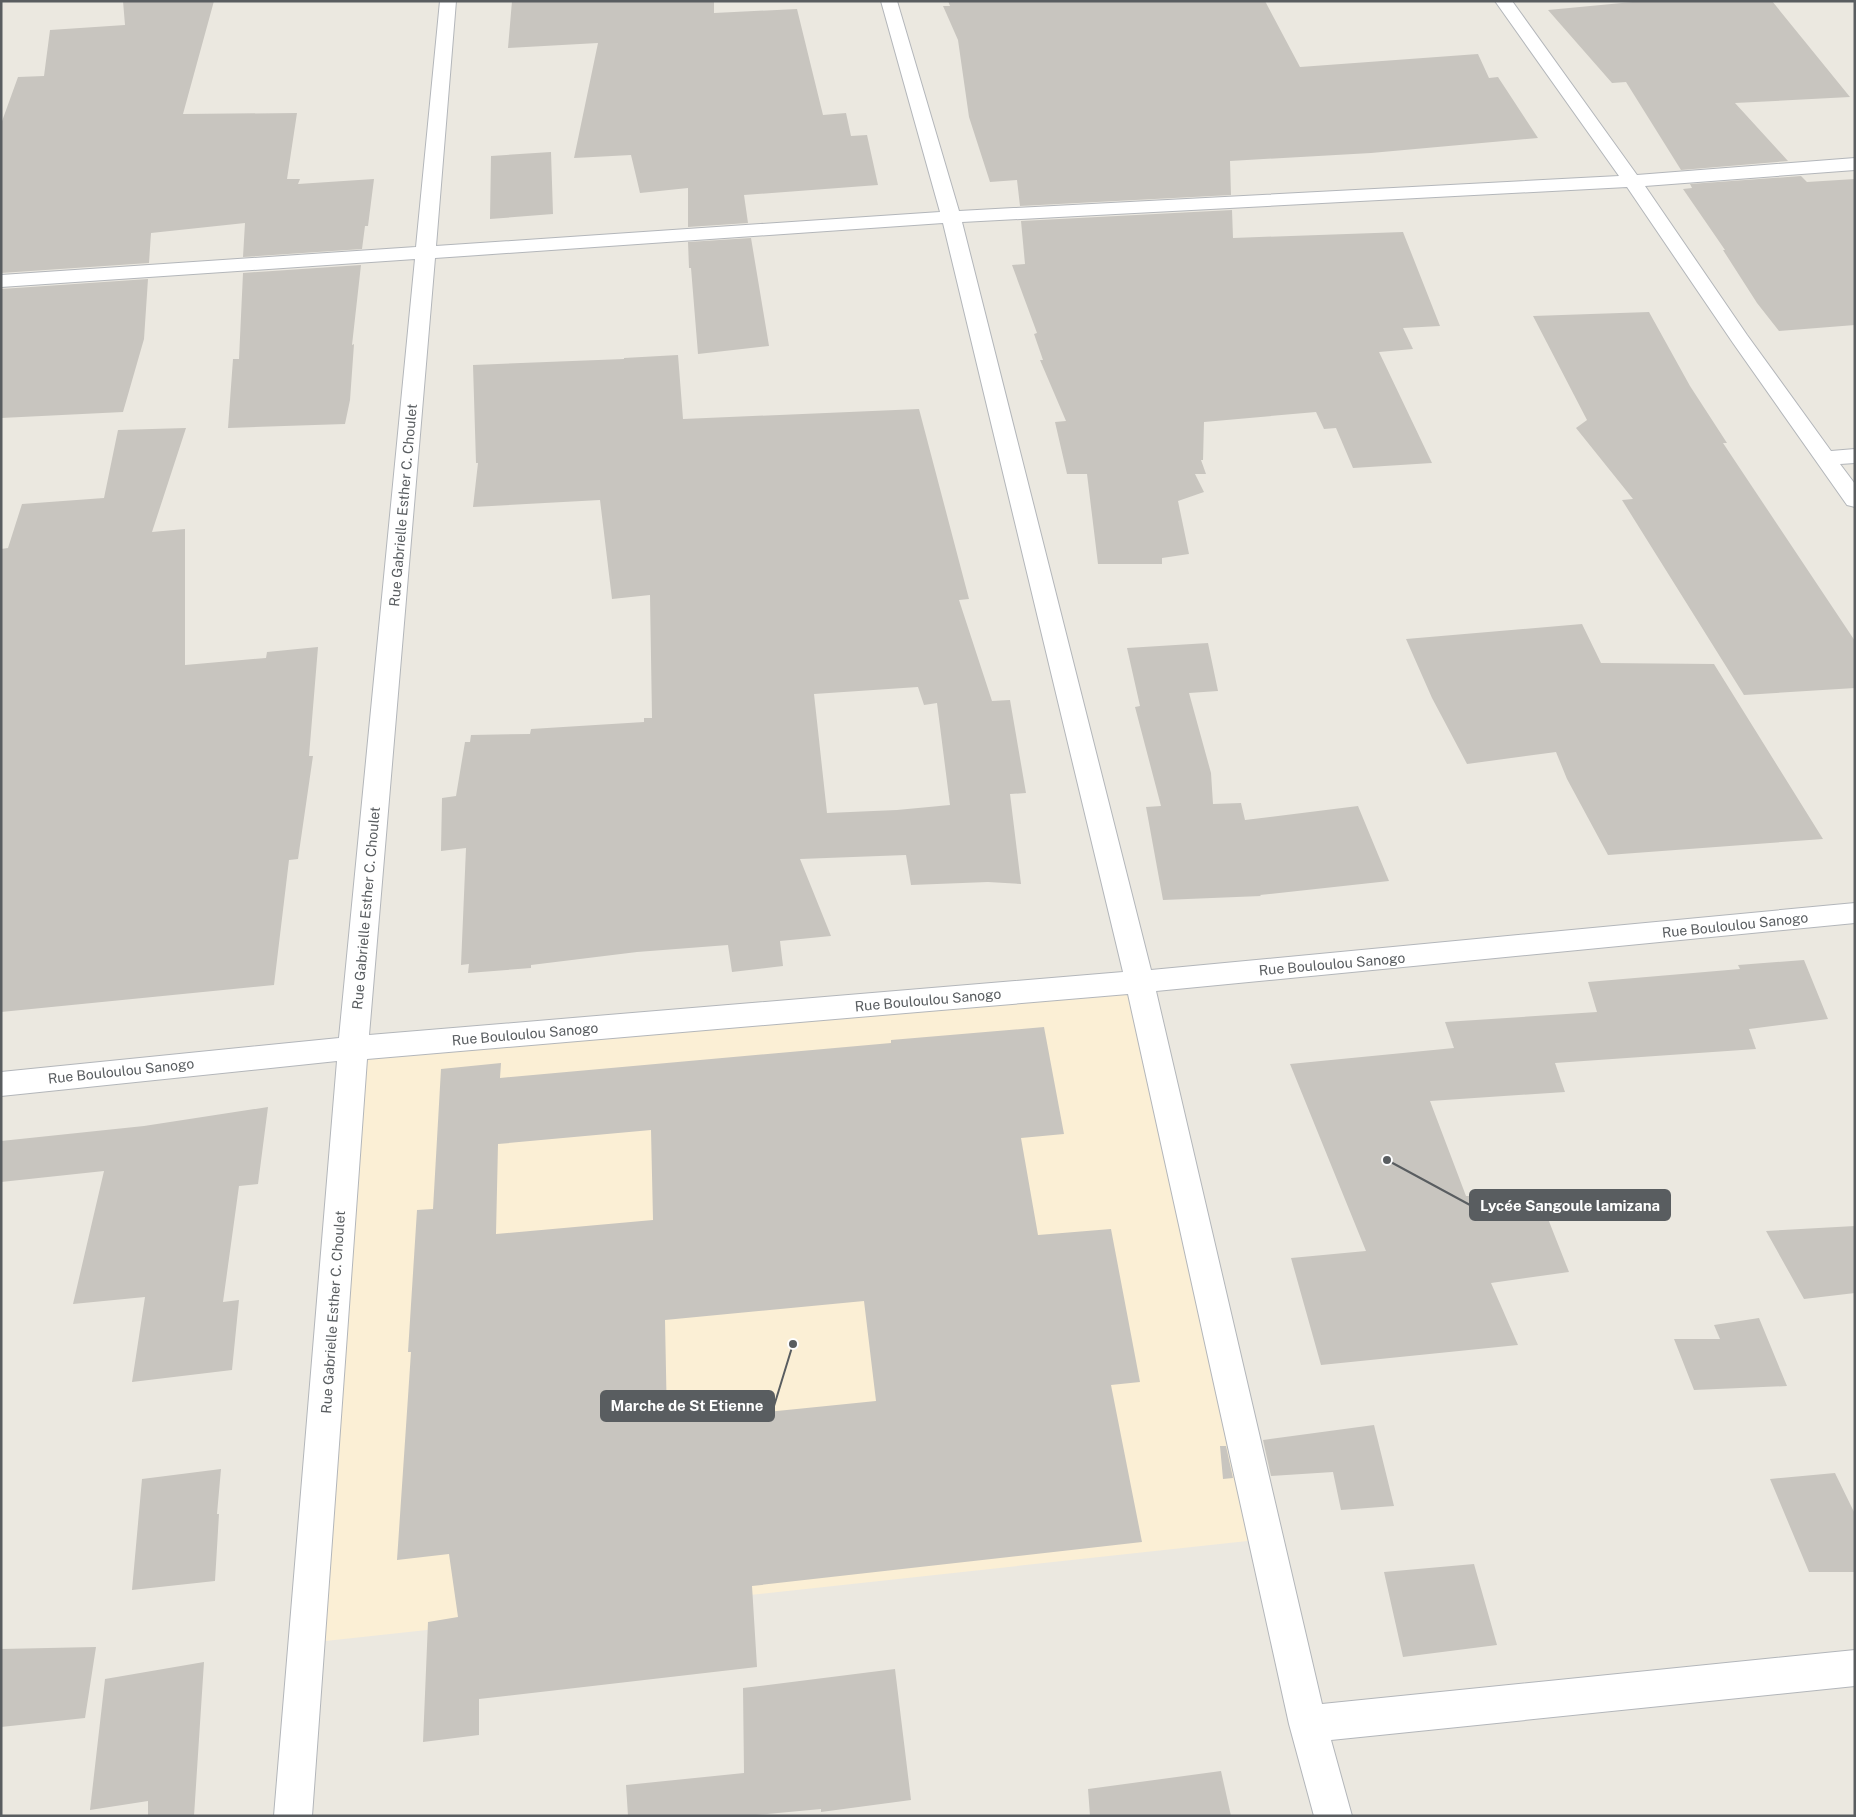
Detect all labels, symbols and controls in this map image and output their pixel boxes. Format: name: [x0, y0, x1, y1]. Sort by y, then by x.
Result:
street label: Rue Gabrielle Esther C. Choulet: [386, 403, 420, 607]
street label: Rue Gabrielle Esther C. Choulet: [349, 806, 383, 1010]
street label: Rue Bouloulou Sanogo: [1661, 909, 1809, 941]
street label: Rue Bouloulou Sanogo: [1258, 950, 1406, 978]
street label: Rue Bouloulou Sanogo: [854, 986, 1002, 1014]
street label: Rue Bouloulou Sanogo: [451, 1020, 599, 1048]
street label: Rue Bouloulou Sanogo: [47, 1055, 195, 1087]
callout: Lycée Sangoule lamizana: [1470, 1190, 1670, 1220]
text: Lycée Sangoule lamizana: [1480, 1197, 1660, 1214]
street label: Rue Gabrielle Esther C. Choulet: [318, 1210, 348, 1414]
callout: Marche de St Etienne: [601, 1391, 774, 1421]
text: Marche de St Etienne: [611, 1397, 763, 1414]

